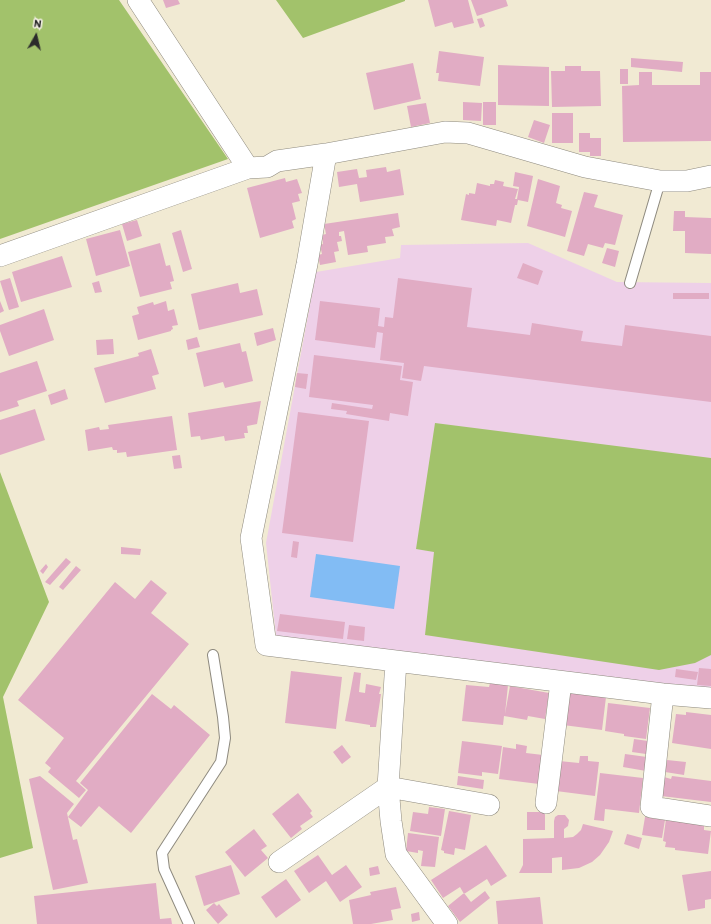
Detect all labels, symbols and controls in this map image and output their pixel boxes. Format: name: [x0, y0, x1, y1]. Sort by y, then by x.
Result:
north arrow: [16, 16, 56, 56]
text: N: [33, 17, 42, 31]

